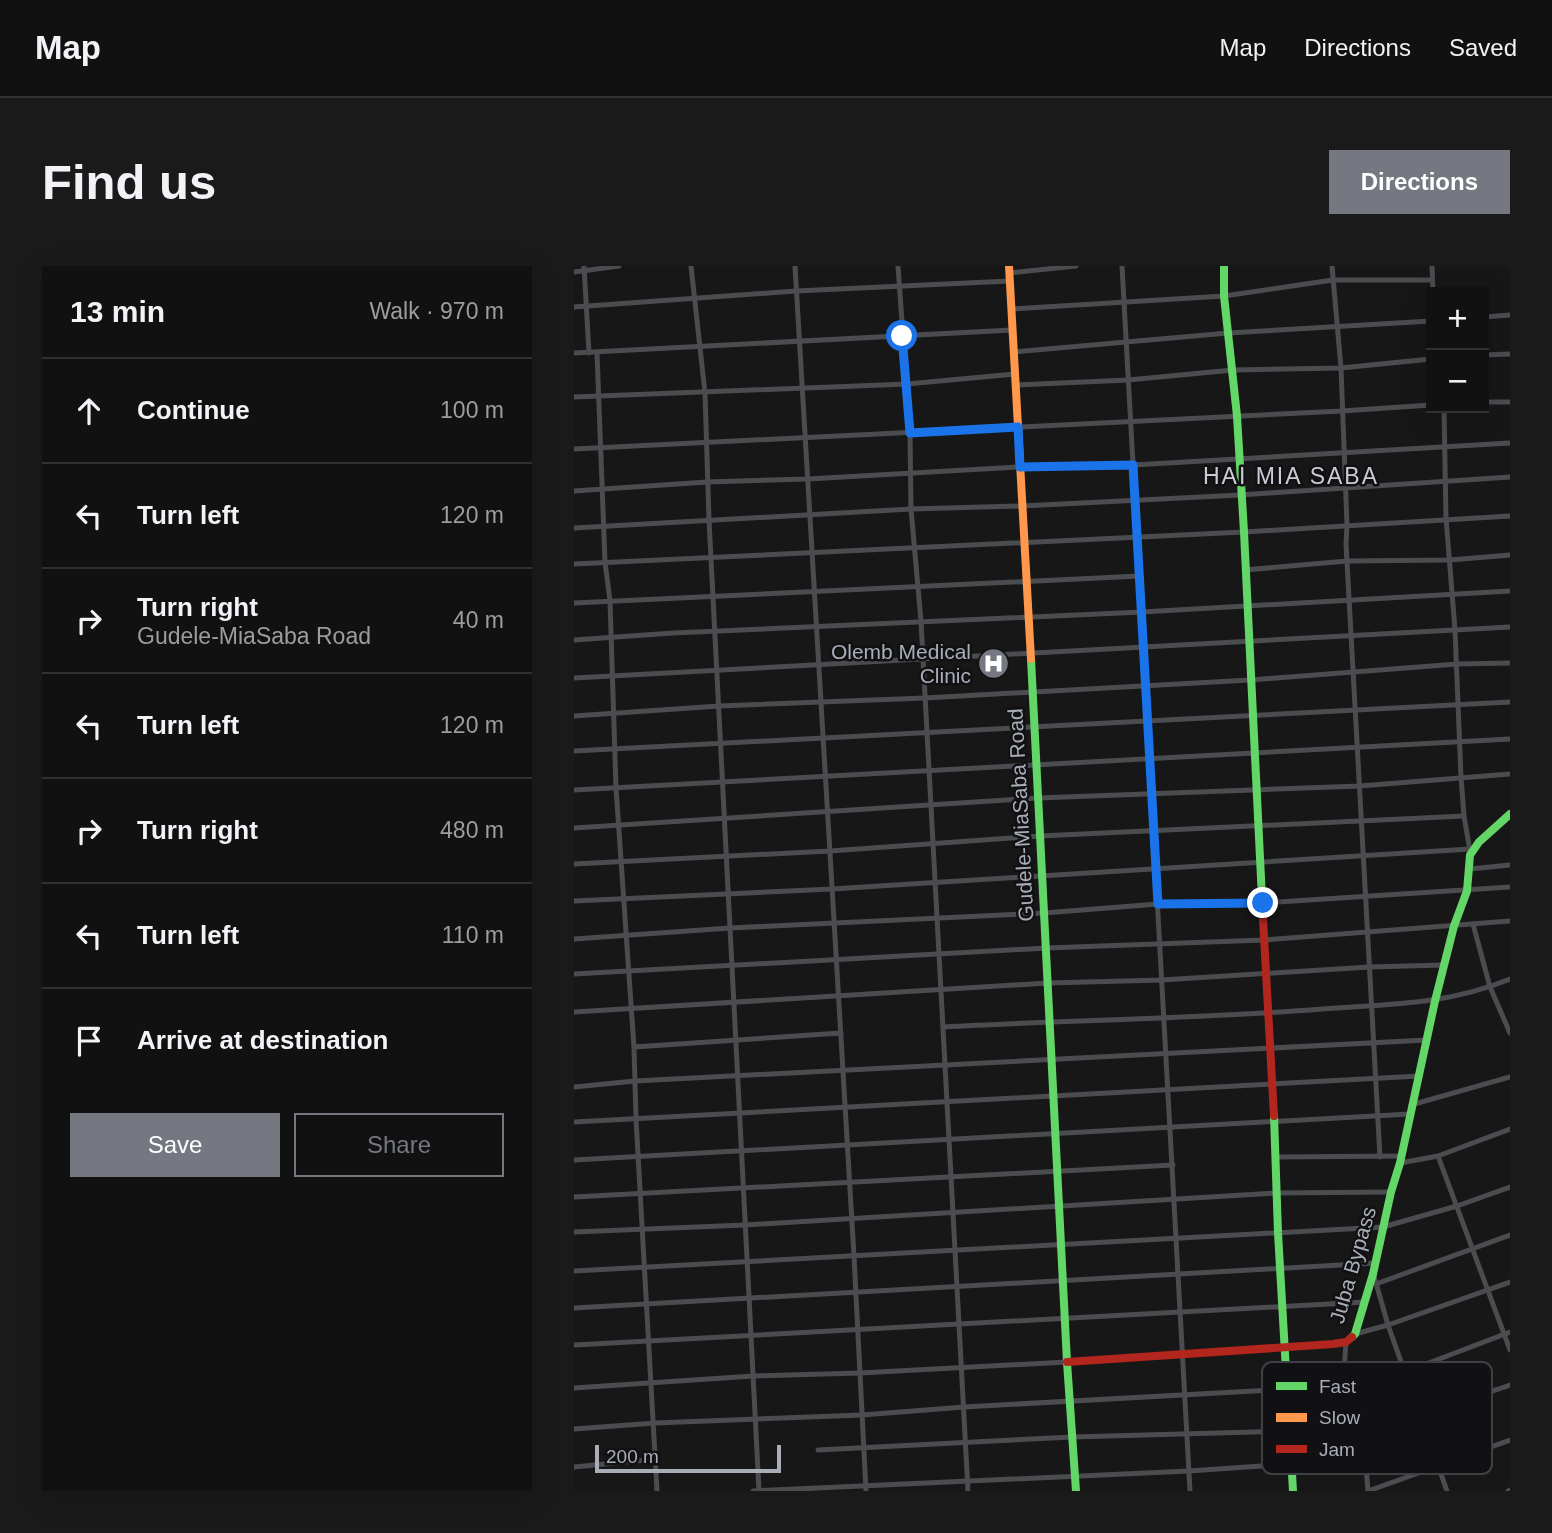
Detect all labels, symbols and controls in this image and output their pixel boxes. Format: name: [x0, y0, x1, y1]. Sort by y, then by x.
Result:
text: Map: [35, 29, 101, 66]
text: Map: [1220, 34, 1266, 61]
text: Directions: [1304, 34, 1411, 61]
text: Saved: [1449, 34, 1517, 61]
button: Directions: [1329, 150, 1510, 214]
text: Find us: [42, 155, 216, 209]
map controls: [1426, 287, 1489, 413]
button: +: [1426, 287, 1489, 350]
text: 13 min: [70, 295, 165, 328]
text: Walk · 970 m: [369, 298, 504, 324]
route start: [886, 320, 917, 351]
button: −: [1426, 350, 1489, 413]
icon: ahead: [70, 392, 108, 430]
text: Continue: [137, 395, 250, 425]
text: 100 m: [440, 397, 504, 423]
district label: HAI MIA SABA: [1203, 463, 1379, 489]
icon: left: [70, 497, 108, 535]
text: Turn left: [137, 500, 239, 530]
text: 120 m: [440, 502, 504, 528]
text: Turn right: [137, 592, 258, 622]
icon: right: [70, 602, 108, 640]
text: 40 m: [453, 607, 504, 633]
text: Gudele-MiaSaba Road: [137, 623, 371, 649]
place label: Olemb Medical Clinic: [831, 640, 971, 687]
hospital icon: Olemb Medical Clinic: [977, 647, 1011, 681]
icon: left: [70, 707, 108, 745]
street label: Gudele-MiaSaba Road: [1003, 708, 1038, 922]
text: Turn left: [137, 710, 239, 740]
text: 120 m: [440, 712, 504, 738]
icon: right: [70, 812, 108, 850]
text: Turn right: [137, 815, 258, 845]
text: 480 m: [440, 817, 504, 843]
route end: [1247, 887, 1278, 918]
icon: left: [70, 917, 108, 955]
text: Turn left: [137, 920, 239, 950]
text: 110 m: [442, 922, 504, 948]
icon: arrive: [70, 1022, 108, 1060]
text: Arrive at destination: [137, 1025, 388, 1055]
button: Save: [70, 1113, 280, 1177]
button: Share: [294, 1113, 504, 1177]
street label: Juba Bypass: [1325, 1204, 1380, 1326]
legend: [1262, 1362, 1492, 1474]
text: Fast: [1319, 1376, 1357, 1397]
text: Slow: [1319, 1407, 1360, 1428]
text: Jam: [1319, 1439, 1355, 1460]
scale bar: [595, 1442, 780, 1474]
text: 200 m: [606, 1446, 659, 1467]

